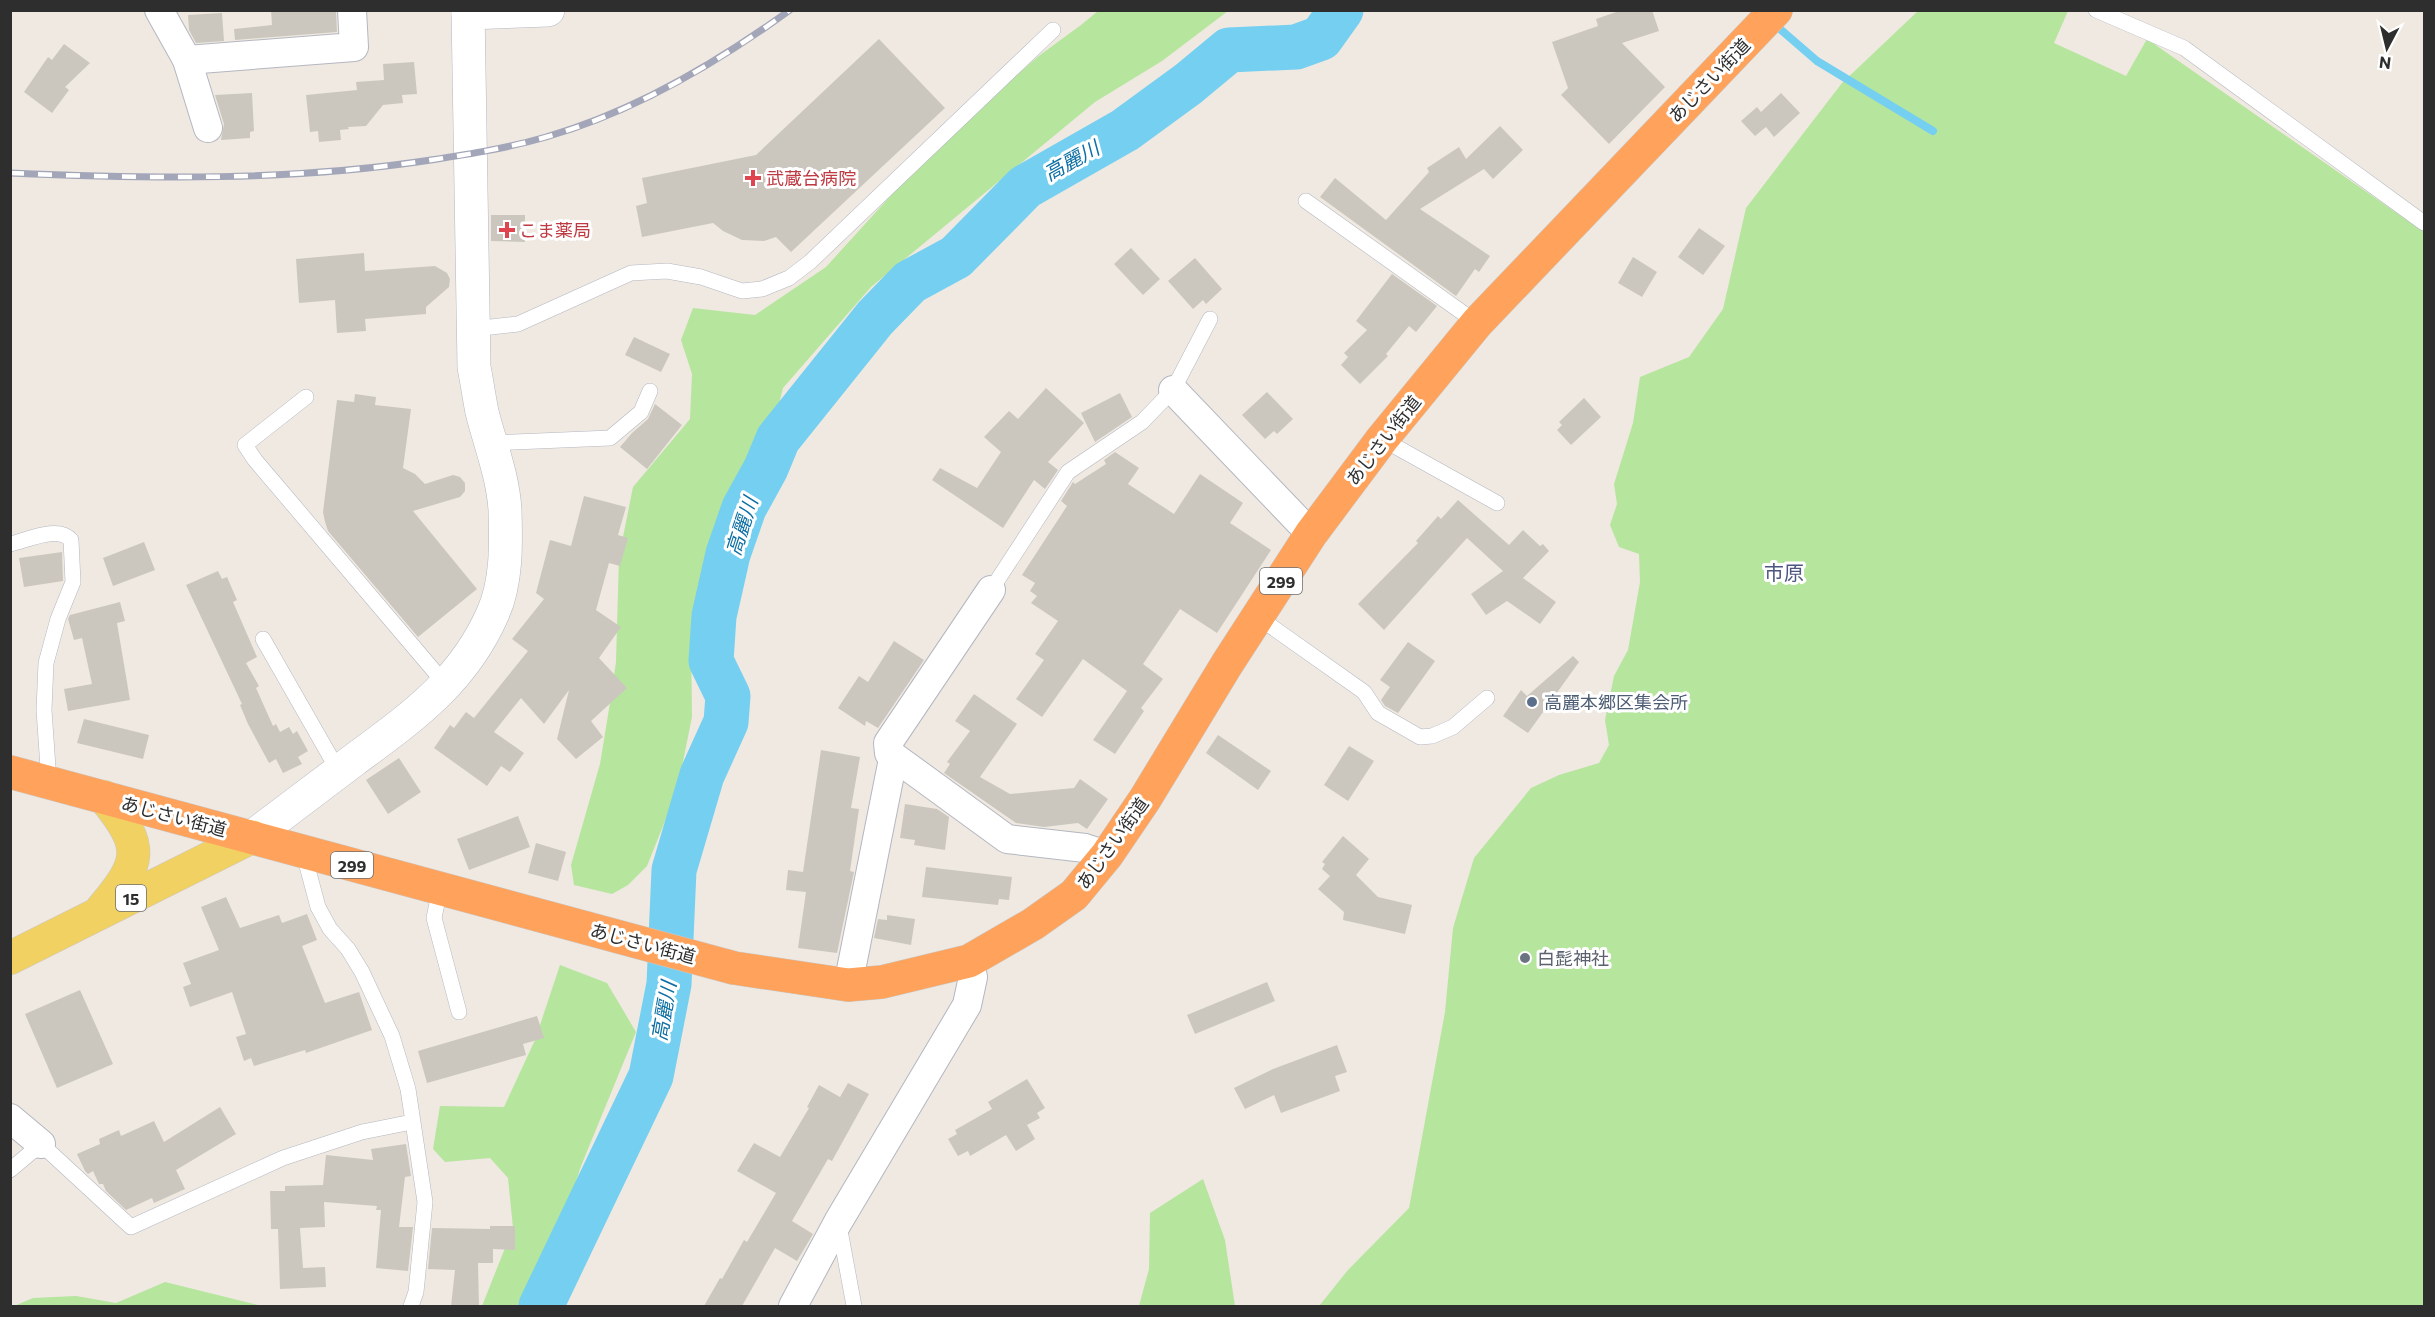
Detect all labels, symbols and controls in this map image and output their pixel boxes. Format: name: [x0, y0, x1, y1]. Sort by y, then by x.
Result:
north arrow: [2357, 18, 2417, 78]
street label: あじさい街道: [1664, 34, 1754, 126]
text: N: [2378, 53, 2392, 74]
water label: 高麗川: [1039, 134, 1105, 185]
place label: 武蔵台病院: [766, 167, 856, 189]
marker: 武蔵台病院: [744, 169, 762, 187]
place label: こま薬局: [519, 219, 591, 241]
marker: こま薬局: [500, 223, 514, 237]
street label: あじさい街道: [1341, 391, 1425, 489]
water label: 高麗川: [720, 492, 762, 558]
district label: 市原: [1764, 560, 1804, 584]
road number: 299: [1260, 568, 1302, 594]
place label: 高麗本郷区集会所: [1544, 691, 1688, 713]
marker: 高麗本郷区集会所: [1525, 695, 1539, 709]
street label: あじさい街道: [119, 791, 229, 841]
street label: あじさい街道: [1071, 793, 1153, 893]
road number: 299: [331, 852, 373, 878]
road number: 15: [116, 885, 146, 911]
street label: あじさい街道: [588, 918, 698, 968]
place label: 白髭神社: [1537, 947, 1609, 969]
marker: 白髭神社: [1518, 951, 1532, 965]
water label: 高麗川: [646, 977, 680, 1043]

